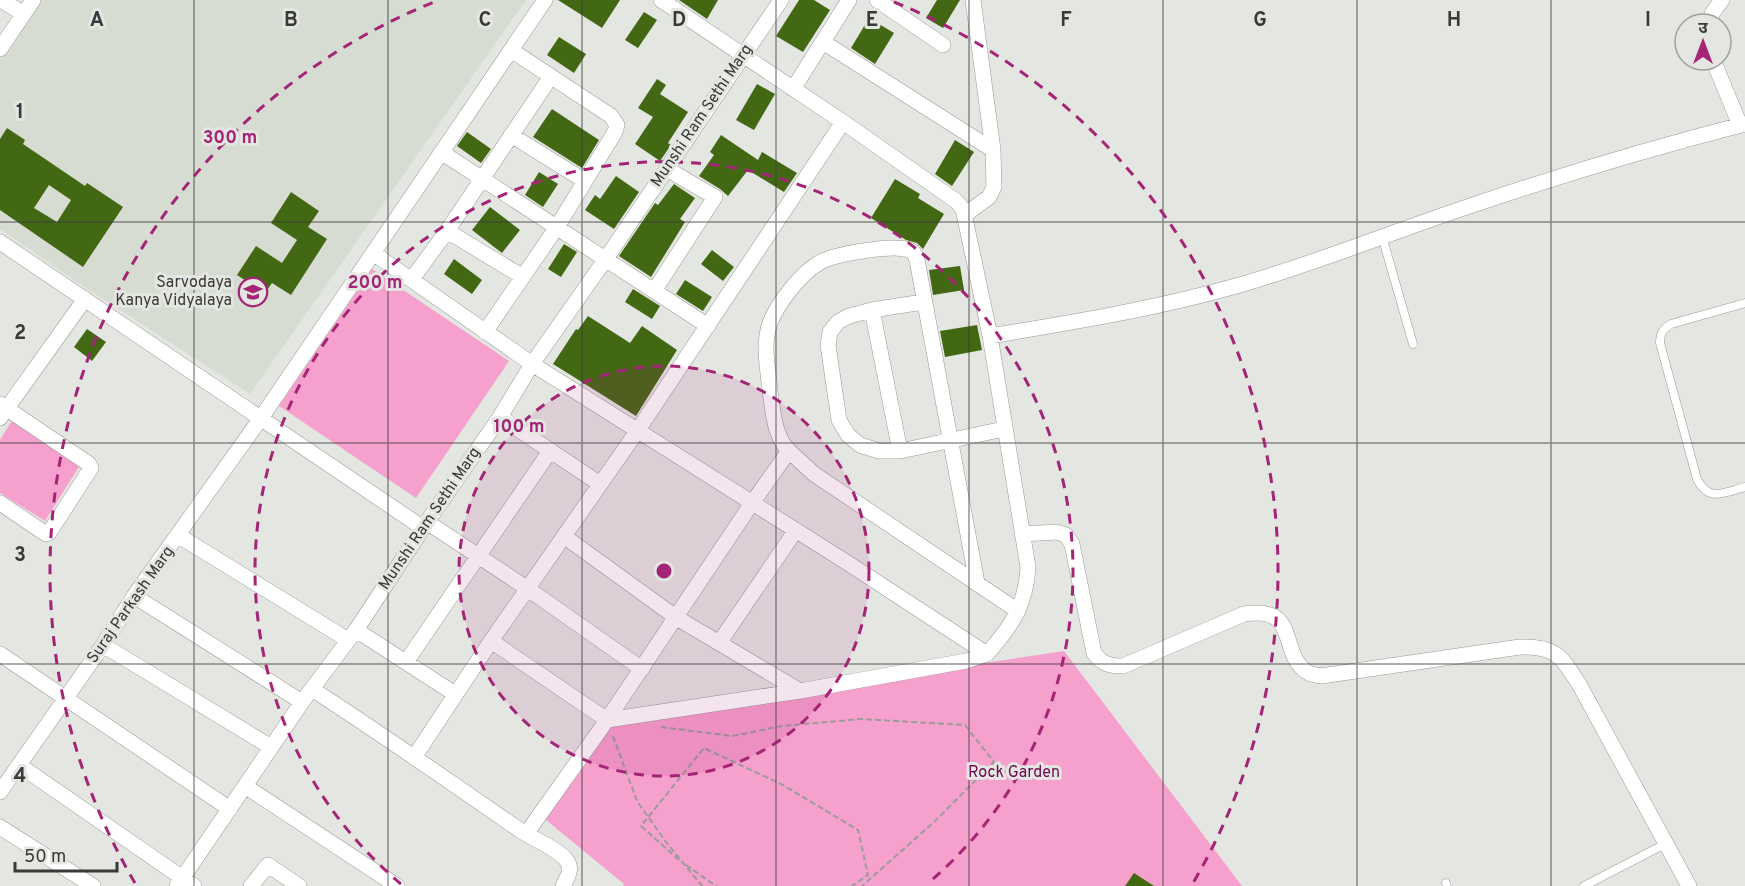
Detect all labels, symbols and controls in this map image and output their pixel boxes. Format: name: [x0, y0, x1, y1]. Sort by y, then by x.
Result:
text: A: [90, 8, 104, 34]
text: B: [284, 8, 298, 34]
text: C: [479, 8, 491, 34]
text: D: [672, 8, 686, 34]
text: E: [866, 8, 878, 34]
text: F: [1060, 8, 1072, 34]
text: G: [1253, 8, 1267, 34]
text: H: [1447, 8, 1461, 34]
text: I: [1645, 8, 1651, 34]
north arrow: [1673, 12, 1733, 72]
text: उ: [1698, 19, 1708, 39]
street label: Munshi Ram Sethi Marg: [647, 41, 757, 191]
text: 1: [16, 100, 24, 126]
text: 300 m: [203, 127, 257, 150]
text: 200 m: [347, 272, 403, 295]
place label: Sarvodaya Kanya Vidyalaya: [115, 273, 232, 311]
school or university icon: Sarvodaya Kanya Vidyalaya: [237, 276, 269, 308]
text: 2: [14, 321, 26, 347]
text: 100 m: [493, 416, 545, 439]
street label: Munshi Ram Sethi Marg: [375, 444, 485, 594]
text: 3: [14, 543, 26, 569]
street label: Suraj Parkash Marg: [83, 543, 179, 667]
centre of rings: [654, 561, 674, 581]
park label: Rock Garden: [968, 763, 1060, 783]
text: 4: [14, 764, 26, 790]
scale bar: [15, 835, 117, 873]
text: 50 m: [24, 846, 66, 869]

